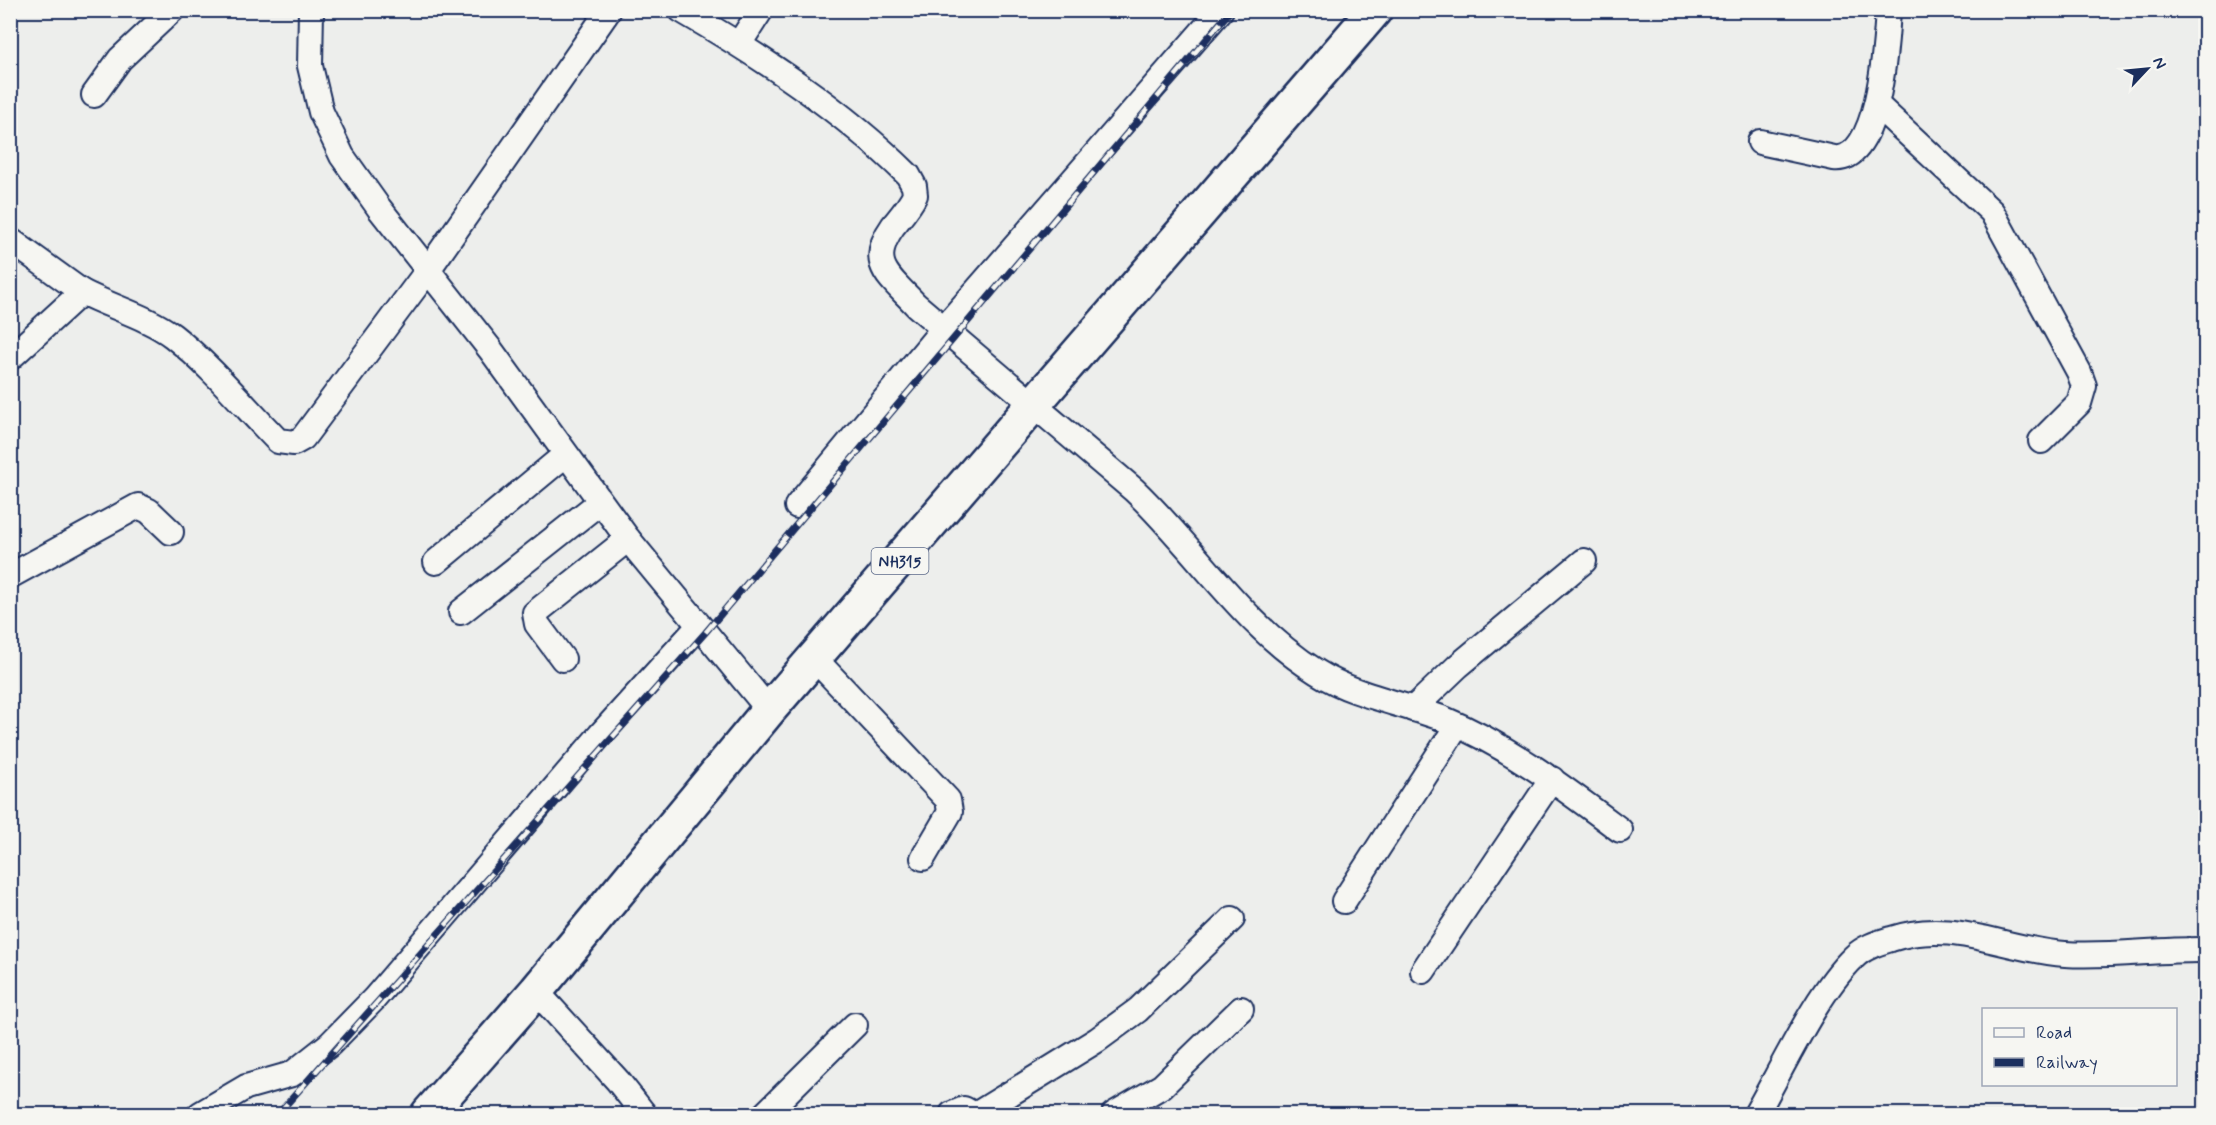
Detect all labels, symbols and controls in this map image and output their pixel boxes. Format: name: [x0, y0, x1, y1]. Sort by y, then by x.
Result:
north arrow: [2117, 39, 2177, 99]
text: N: [2147, 54, 2171, 72]
road number: NH315: [872, 548, 928, 574]
legend: [1982, 1008, 2177, 1086]
text: Road: [2036, 1021, 2072, 1045]
text: Railway: [2036, 1051, 2098, 1075]

